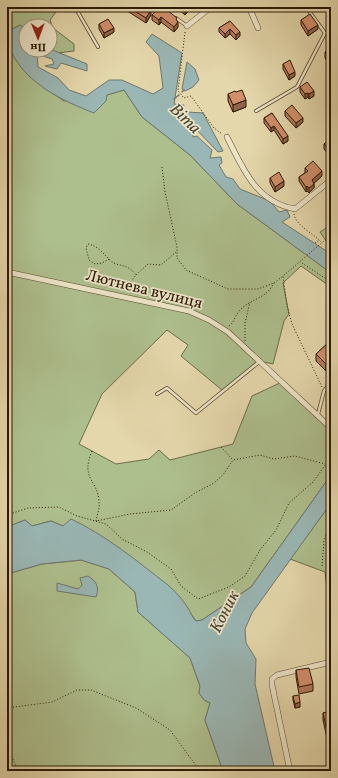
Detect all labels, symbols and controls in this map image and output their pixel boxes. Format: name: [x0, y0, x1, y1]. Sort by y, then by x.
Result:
north arrow: [18, 18, 58, 58]
text: Пн: [30, 39, 46, 54]
water label: Віта: [164, 98, 206, 140]
street label: Лютнева вулиця: [83, 265, 205, 315]
water label: Коник: [205, 586, 246, 637]

